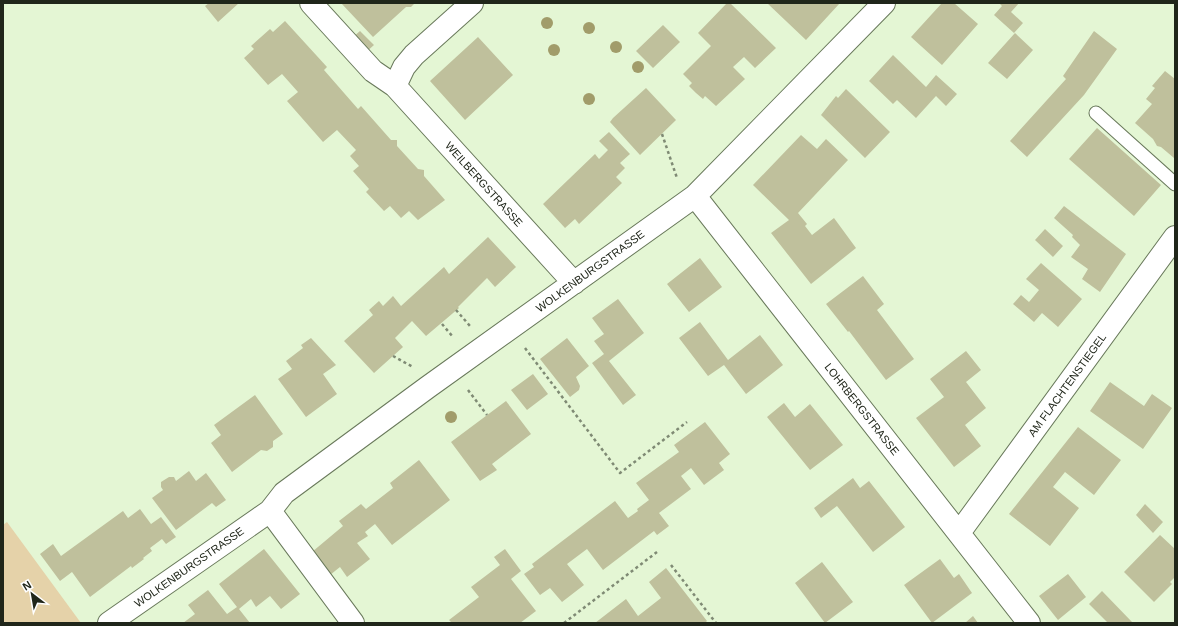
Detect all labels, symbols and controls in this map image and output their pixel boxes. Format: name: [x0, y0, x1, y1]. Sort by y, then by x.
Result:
street label: WEILBERGSTRASSE: [443, 139, 525, 229]
street label: WOLKENBURGSTRASSE: [534, 228, 646, 314]
street label: AM FLACHTENSTIEGEL: [1026, 331, 1108, 439]
street label: LOHRBERGSTRASSE: [822, 361, 902, 457]
street label: WOLKENBURGSTRASSE: [132, 525, 246, 609]
north arrow: [12, 574, 52, 614]
text: N: [20, 578, 33, 593]

